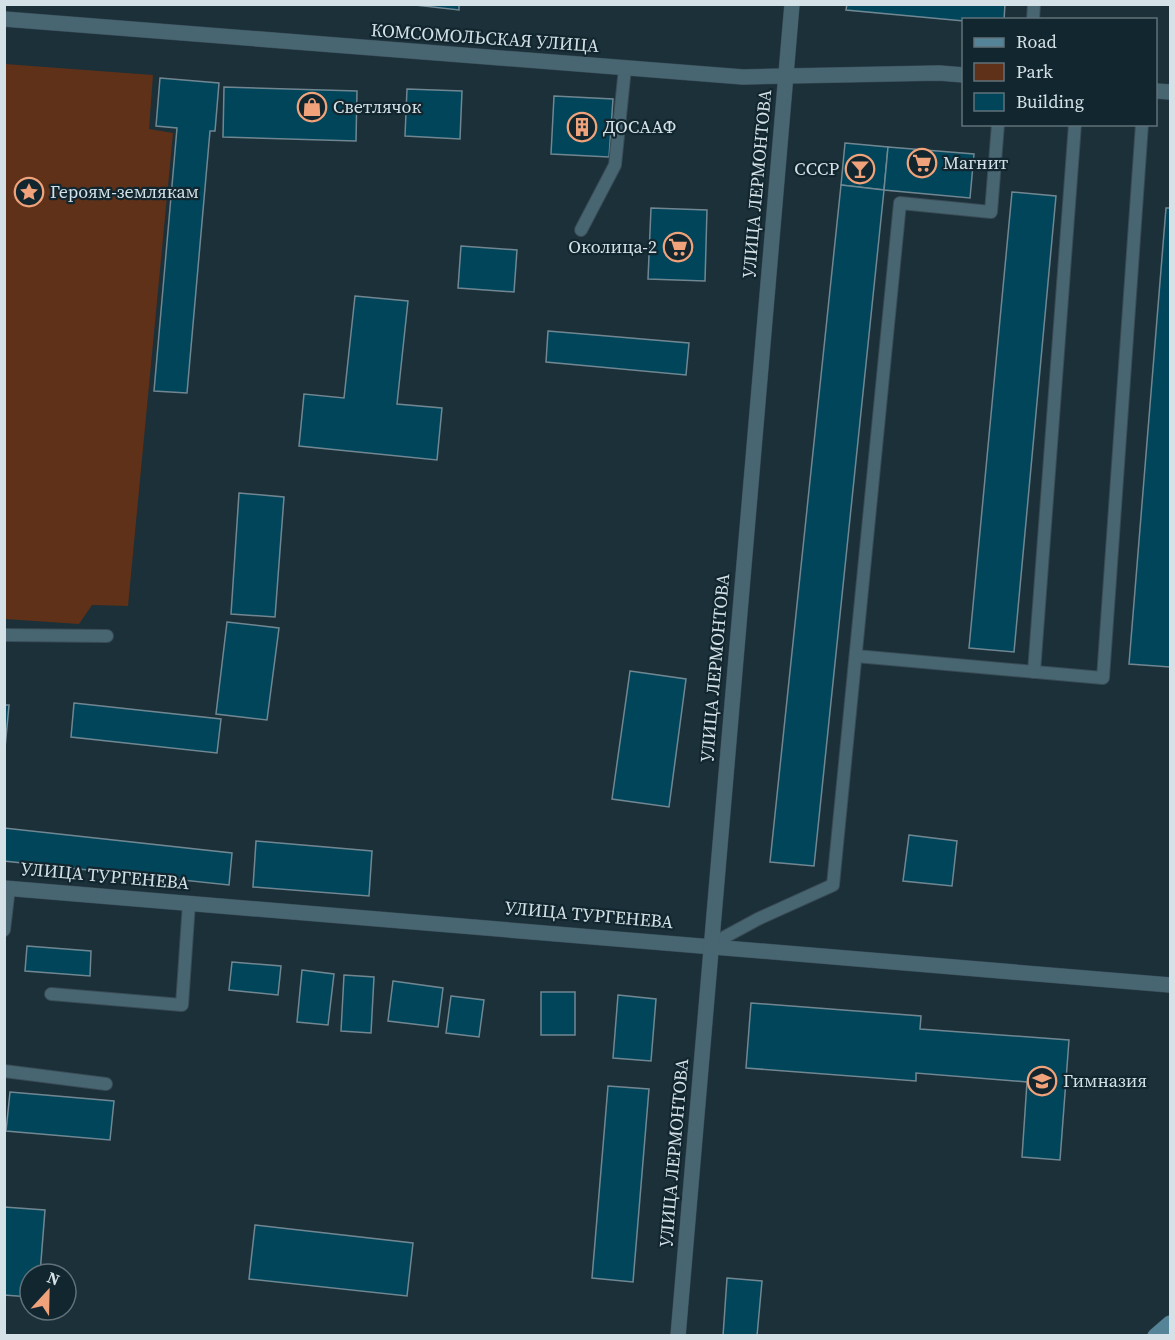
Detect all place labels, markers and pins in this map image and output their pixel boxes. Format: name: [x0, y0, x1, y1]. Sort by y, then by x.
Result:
shop icon: Светлячок: [296, 91, 328, 123]
place label: Светлячок: [333, 94, 421, 119]
building icon: ДОСААФ: [566, 111, 598, 143]
place label: ДОСААФ: [603, 114, 676, 139]
supermarket icon: Магнит: [906, 147, 938, 179]
place label: Магнит: [943, 150, 1009, 175]
bar icon: СССР: [844, 153, 876, 185]
place label: СССР: [794, 156, 839, 181]
place icon: Героям-землякам: [13, 176, 45, 208]
place label: Героям-землякам: [50, 179, 199, 204]
supermarket icon: Околица-2: [662, 231, 694, 263]
place label: Околица-2: [568, 234, 657, 259]
school or university icon: Гимназия: [1026, 1065, 1058, 1097]
place label: Гимназия: [1063, 1068, 1147, 1093]

